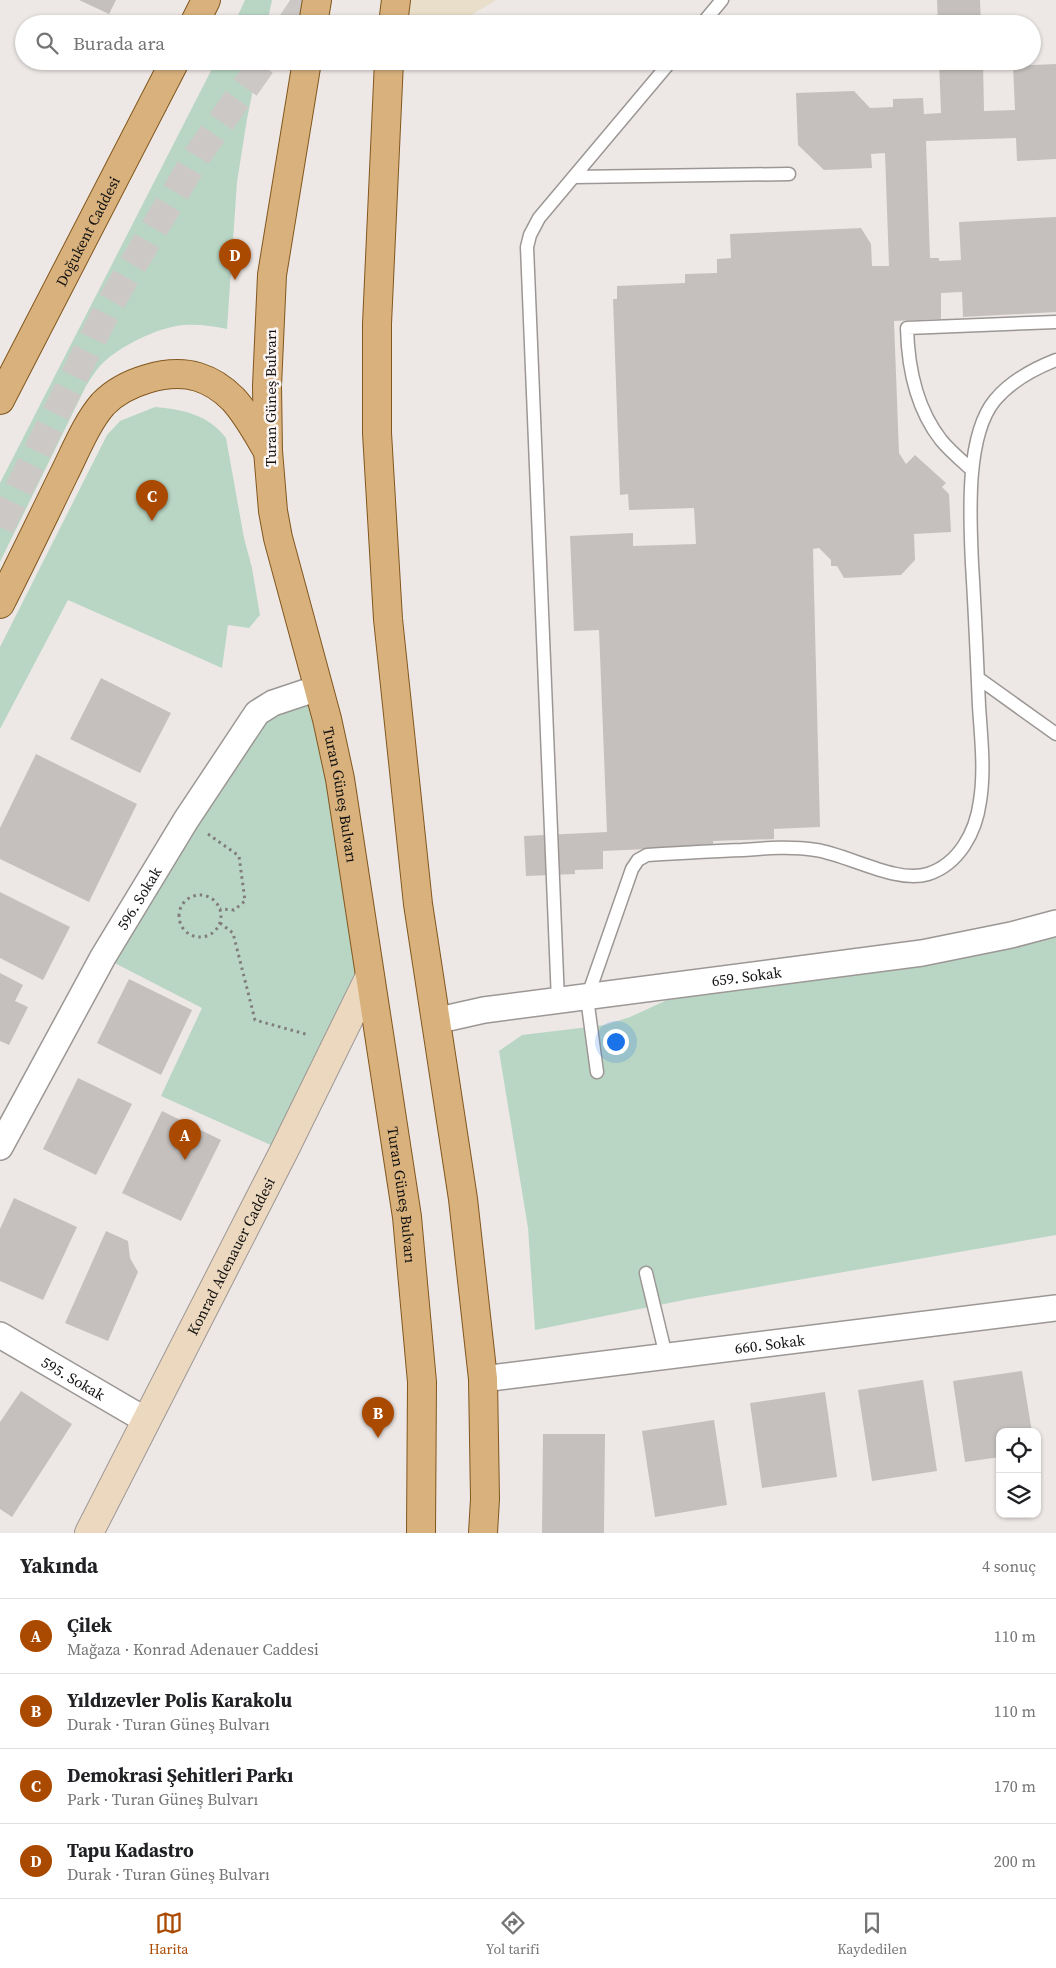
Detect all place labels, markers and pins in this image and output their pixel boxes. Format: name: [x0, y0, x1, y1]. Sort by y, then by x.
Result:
pin: D: [219, 239, 251, 280]
pin: C: [136, 480, 168, 521]
pin: A: [169, 1119, 201, 1160]
pin: B: [362, 1397, 394, 1438]

